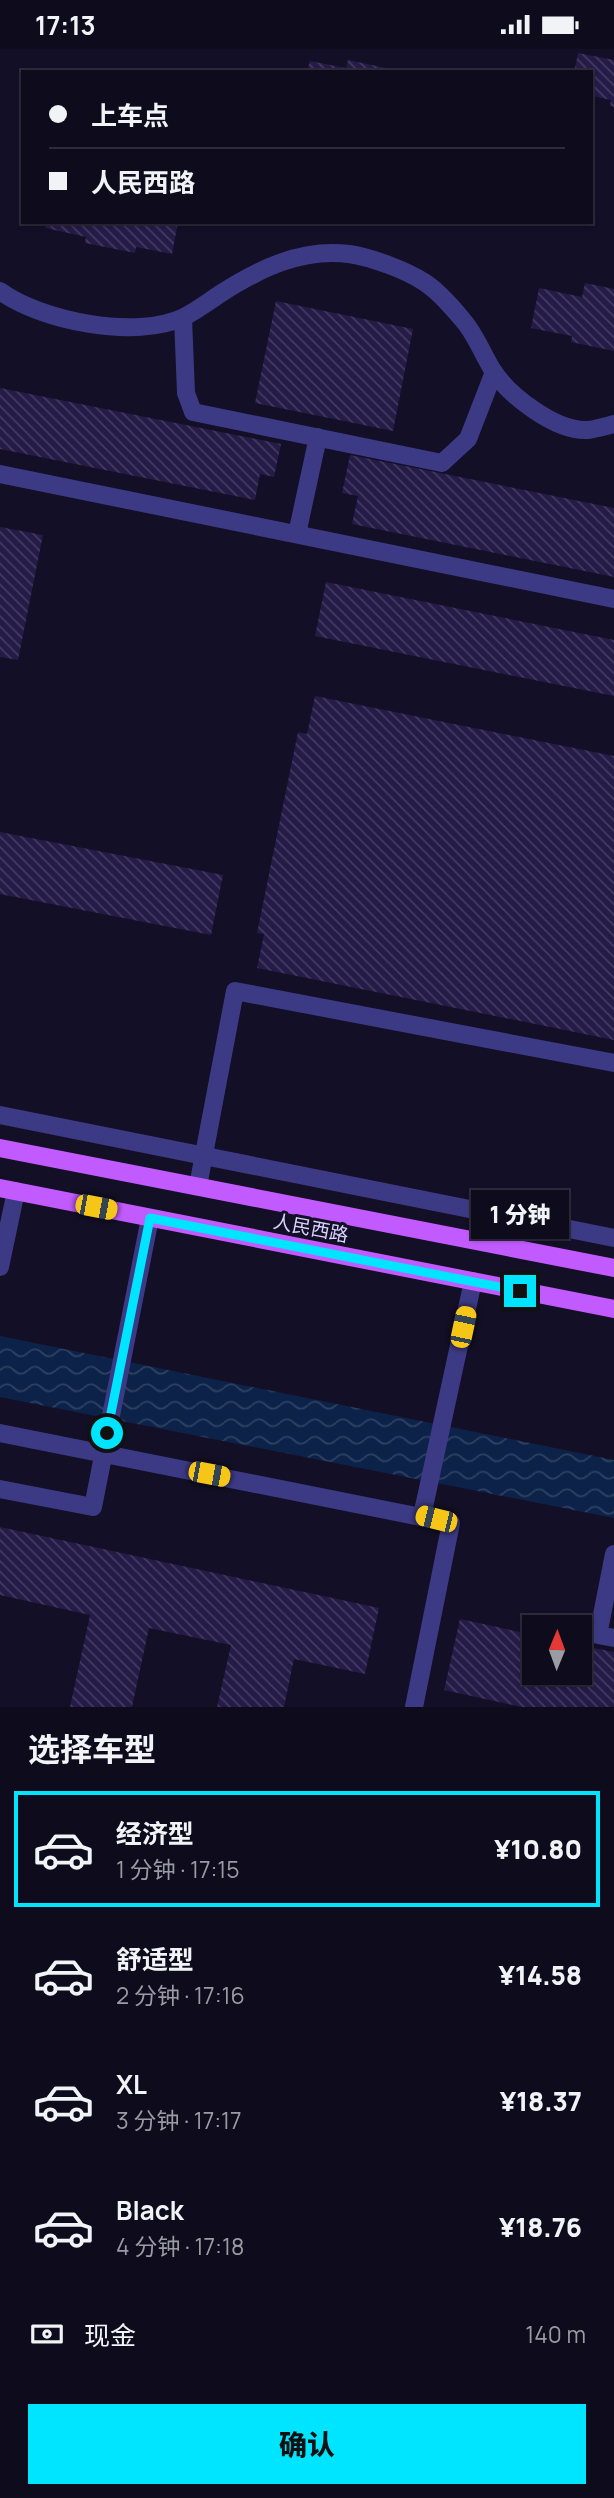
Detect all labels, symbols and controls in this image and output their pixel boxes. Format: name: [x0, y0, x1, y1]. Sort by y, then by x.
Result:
text: 17:13: [35, 7, 96, 43]
text: 上车点: [91, 97, 169, 133]
text: 人民西路: [91, 164, 195, 200]
callout: 1 分钟: [471, 1189, 569, 1239]
car: [74, 1193, 119, 1221]
text: 1 分钟: [489, 1198, 551, 1230]
street label: 人民西路: [271, 1208, 351, 1248]
route end: [504, 1275, 536, 1307]
car: [449, 1304, 478, 1350]
route start: [91, 1417, 123, 1449]
car: [187, 1460, 232, 1488]
car: [414, 1504, 459, 1534]
north arrow: [522, 1615, 592, 1685]
map controls: [522, 1615, 592, 1685]
text: 选择车型: [28, 1727, 156, 1771]
text: 经济型: [116, 1815, 194, 1851]
icon: car: [32, 1818, 95, 1881]
text: ¥10.80: [494, 1831, 582, 1867]
text: 1 分钟 · 17:15: [116, 1853, 240, 1885]
text: 舒适型: [116, 1941, 194, 1977]
icon: car: [32, 1944, 95, 2007]
text: ¥14.58: [499, 1957, 582, 1993]
text: 2 分钟 · 17:16: [116, 1979, 245, 2011]
text: XL: [116, 2066, 147, 2102]
icon: car: [32, 2070, 95, 2133]
text: ¥18.37: [500, 2083, 582, 2119]
text: 3 分钟 · 17:17: [116, 2104, 242, 2136]
text: Black: [116, 2192, 184, 2228]
icon: car: [32, 2196, 95, 2259]
text: ¥18.76: [499, 2209, 582, 2245]
text: 4 分钟 · 17:18: [116, 2230, 244, 2262]
icon: cash: [28, 2315, 66, 2353]
text: 现金: [84, 2317, 136, 2353]
text: 140 m: [525, 2318, 586, 2350]
button: 确认: [28, 2404, 586, 2484]

